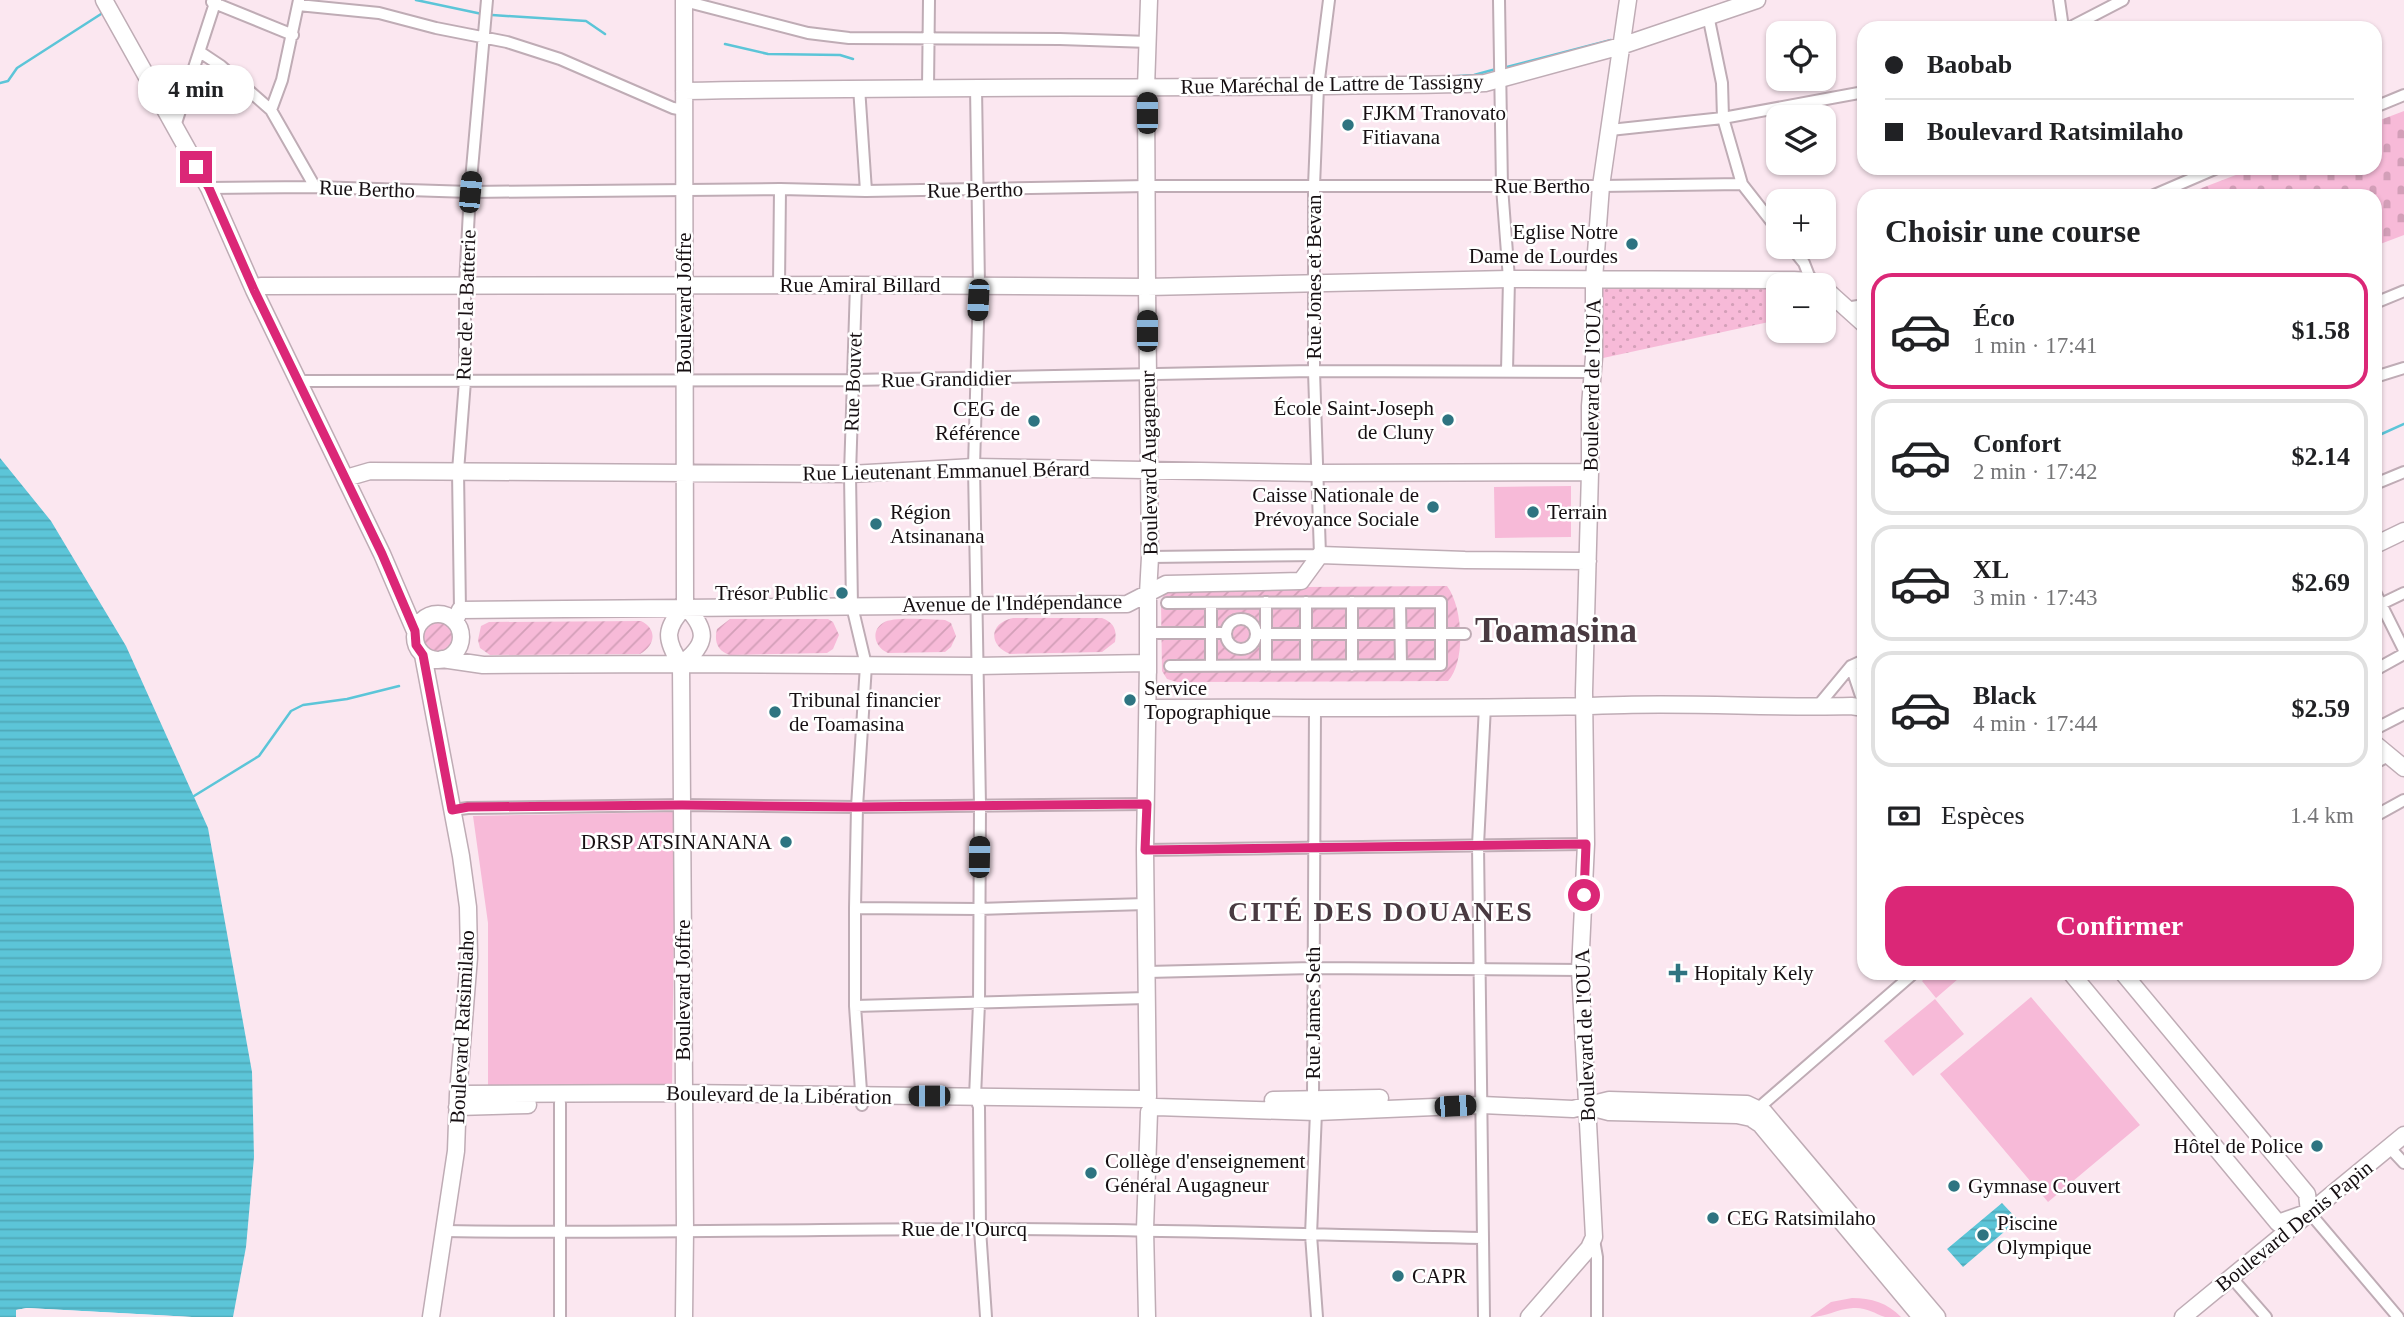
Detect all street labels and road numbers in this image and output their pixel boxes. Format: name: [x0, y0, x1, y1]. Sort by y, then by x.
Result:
street label: Rue Maréchal de Lattre de Tassigny: [1180, 69, 1484, 99]
street label: Rue Bertho: [1494, 174, 1590, 198]
street label: Rue Bertho: [318, 175, 416, 203]
street label: Rue Bertho: [927, 177, 1023, 203]
street label: Rue Jones et Bevan: [1302, 194, 1326, 360]
street label: Rue de la Batterie: [451, 229, 481, 381]
street label: Boulevard Joffre: [672, 232, 696, 374]
street label: Rue Amiral Billard: [780, 273, 941, 297]
street label: Boulevard de l'OUA: [1578, 298, 1606, 472]
street label: Rue Bouvet: [839, 332, 867, 432]
street label: Rue Grandidier: [881, 366, 1011, 392]
street label: Boulevard Augagneur: [1135, 370, 1163, 556]
street label: Rue Lieutenant Emmanuel Bérard: [802, 456, 1090, 486]
street label: Avenue de l'Indépendance: [902, 589, 1122, 617]
street label: Boulevard Joffre: [671, 919, 695, 1061]
street label: Boulevard Ratsimilaho: [445, 929, 479, 1125]
street label: Rue James Seth: [1301, 946, 1325, 1079]
street label: Boulevard de l'OUA: [1570, 947, 1600, 1122]
street label: Boulevard de la Libération: [666, 1081, 893, 1109]
street label: Boulevard Denis Papin: [2211, 1155, 2378, 1297]
street label: Rue de l'Ourcq: [901, 1217, 1028, 1241]

